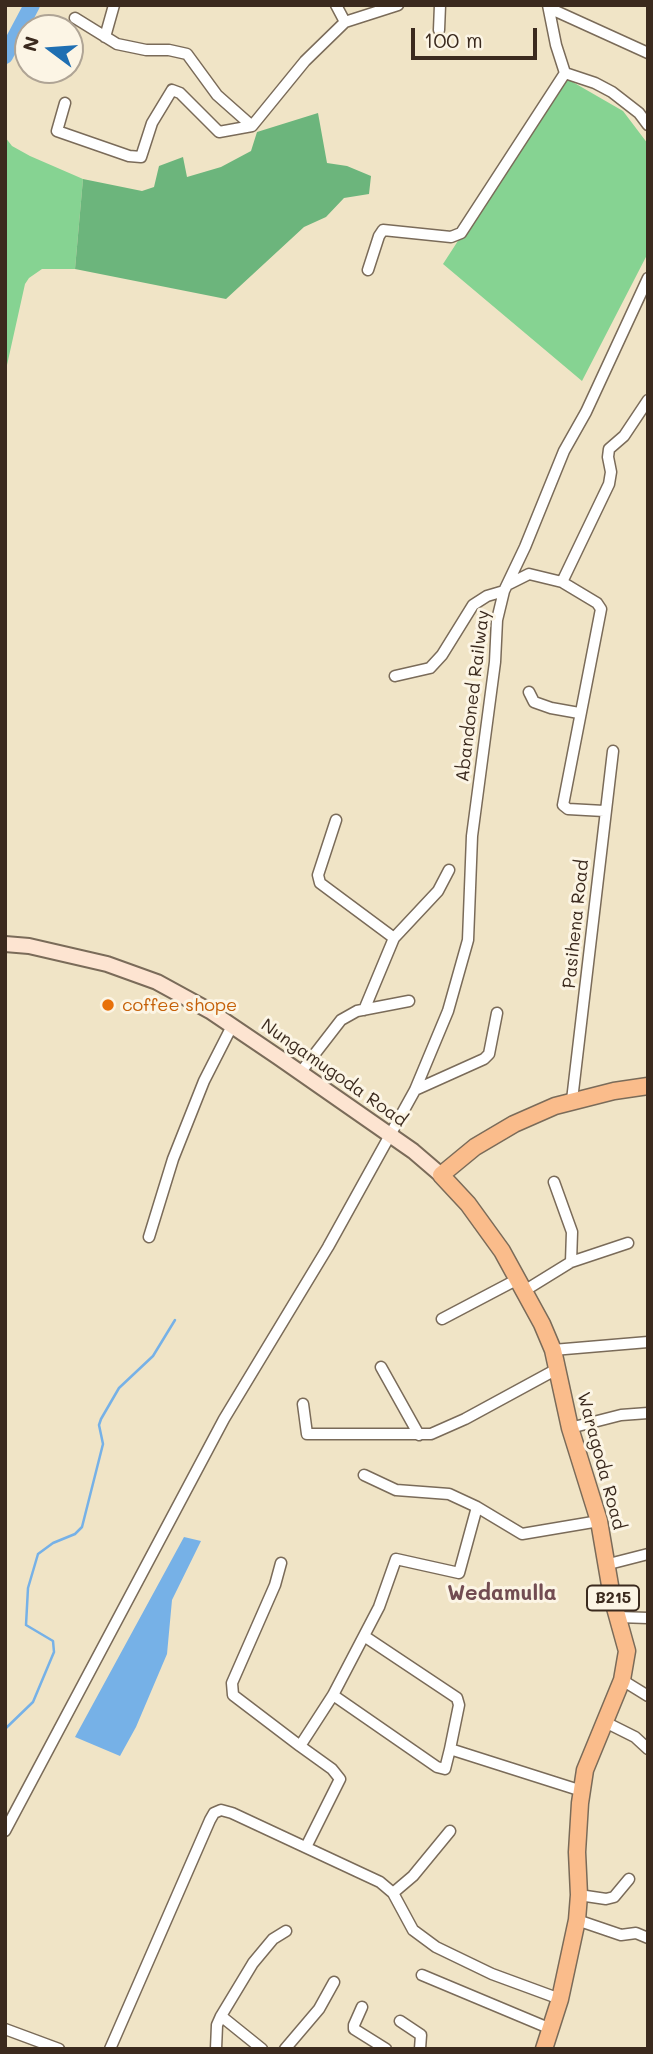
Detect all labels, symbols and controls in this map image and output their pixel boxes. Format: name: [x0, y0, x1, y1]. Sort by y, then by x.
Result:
north arrow: [14, 14, 84, 84]
scale bar: [415, 14, 541, 58]
text: 100 m: [424, 26, 483, 53]
text: N: [16, 33, 44, 54]
street label: Abandoned Railway: [452, 609, 494, 783]
street label: Pasihena Road: [558, 858, 594, 990]
place label: coffee shope: [122, 994, 237, 1016]
marker: coffee shope: [100, 997, 116, 1013]
street label: Nungamugoda Road: [257, 1014, 411, 1132]
street label: Waragoda Road: [572, 1390, 630, 1532]
district label: Wedamulla: [447, 1581, 557, 1607]
road number: B215: [587, 1586, 639, 1610]

